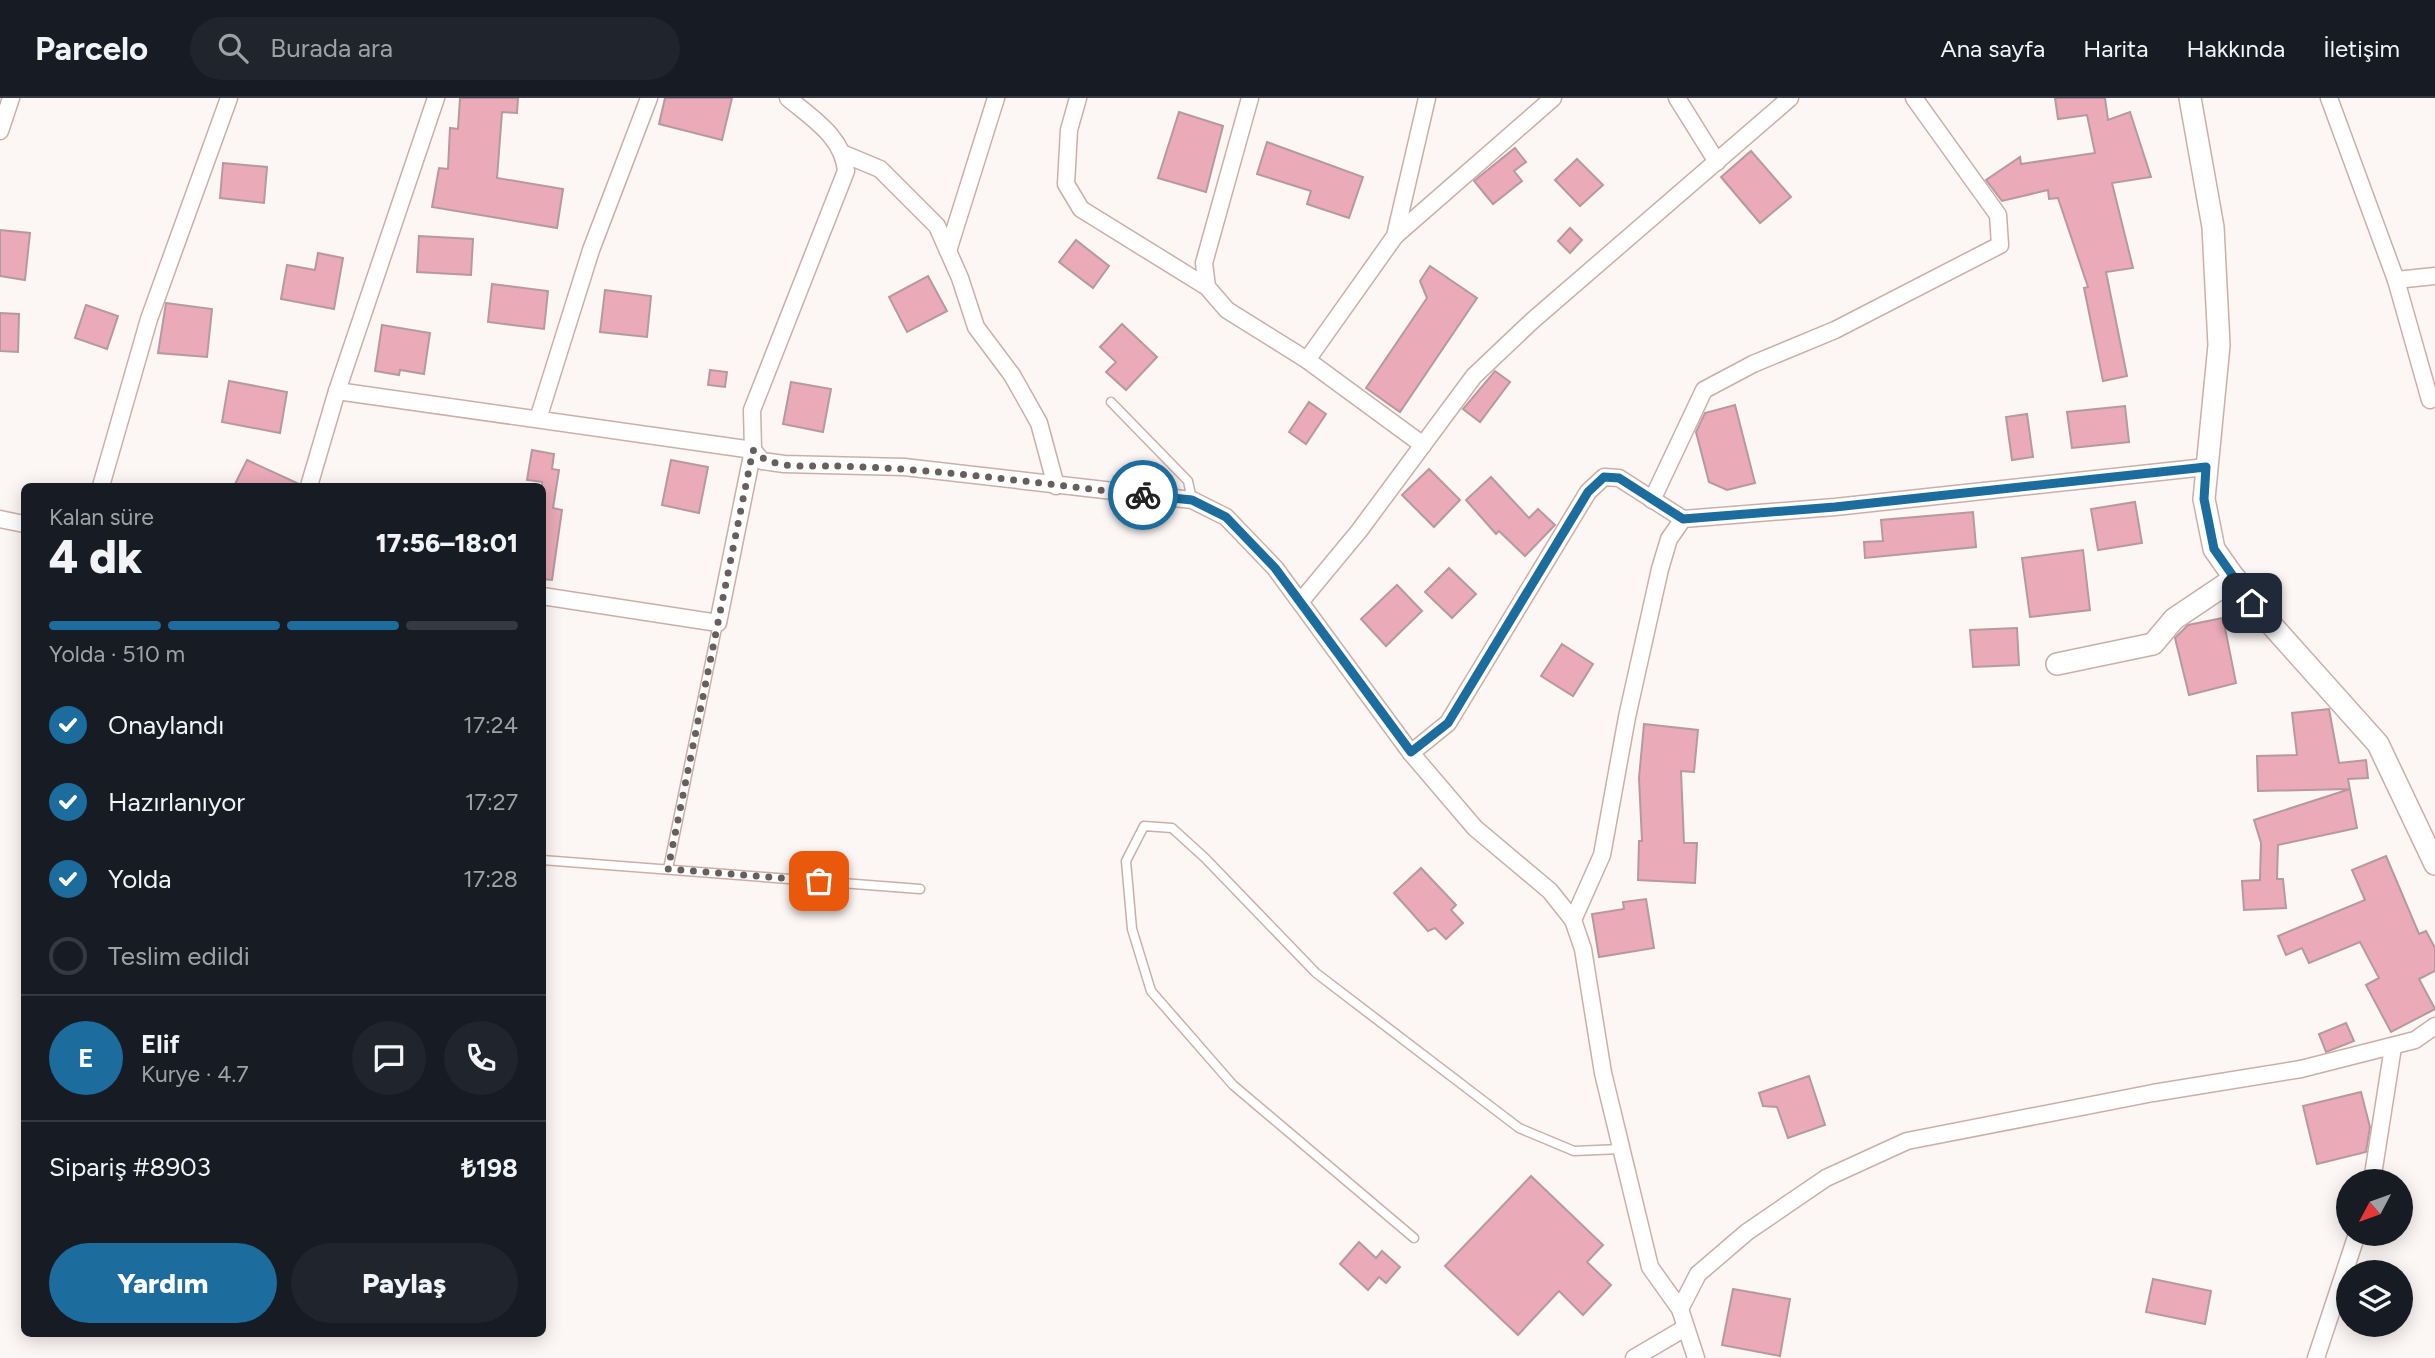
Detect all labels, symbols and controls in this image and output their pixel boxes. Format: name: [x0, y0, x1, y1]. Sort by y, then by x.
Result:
search box: [190, 17, 680, 80]
text: Parcelo: [35, 29, 148, 68]
icon: search: [214, 29, 252, 67]
text: Burada ara: [270, 32, 393, 64]
text: Ana sayfa: [1940, 34, 2045, 63]
text: Harita: [2083, 34, 2148, 63]
text: Hakkında: [2186, 34, 2285, 63]
text: İletişim: [2323, 34, 2400, 63]
courier: [1108, 460, 1178, 530]
icon: bike: [1124, 476, 1162, 514]
text: Kalan süre: [49, 503, 154, 531]
text: 17:56–18:01: [376, 527, 518, 559]
text: 4 dk: [49, 529, 143, 585]
pin: [2222, 573, 2282, 633]
icon: home: [2233, 584, 2271, 622]
text: Yolda · 510 m: [49, 640, 185, 668]
icon: check: [49, 706, 87, 744]
text: Onaylandı: [108, 709, 224, 741]
text: 17:24: [463, 711, 518, 739]
icon: check: [49, 783, 87, 821]
text: Hazırlanıyor: [108, 786, 245, 818]
text: 17:27: [465, 788, 518, 816]
pin: [789, 851, 849, 911]
icon: check: [49, 860, 87, 898]
icon: bag: [800, 862, 838, 900]
text: Yolda: [108, 863, 171, 895]
text: 17:28: [463, 865, 518, 893]
text: Teslim edildi: [108, 940, 250, 972]
button: chat: [352, 1021, 426, 1095]
button: phone: [444, 1021, 518, 1095]
text: Elif: [141, 1028, 180, 1060]
text: E: [78, 1042, 94, 1074]
text: Kurye · 4.7: [141, 1060, 249, 1088]
text: Sipariş #8903: [49, 1151, 211, 1183]
text: ₺198: [461, 1152, 518, 1184]
north arrow: [2336, 1169, 2413, 1246]
map controls: [2336, 1169, 2413, 1337]
button: Yardım: [49, 1243, 277, 1323]
button: Paylaş: [291, 1243, 518, 1323]
button: layers: [2336, 1260, 2413, 1337]

